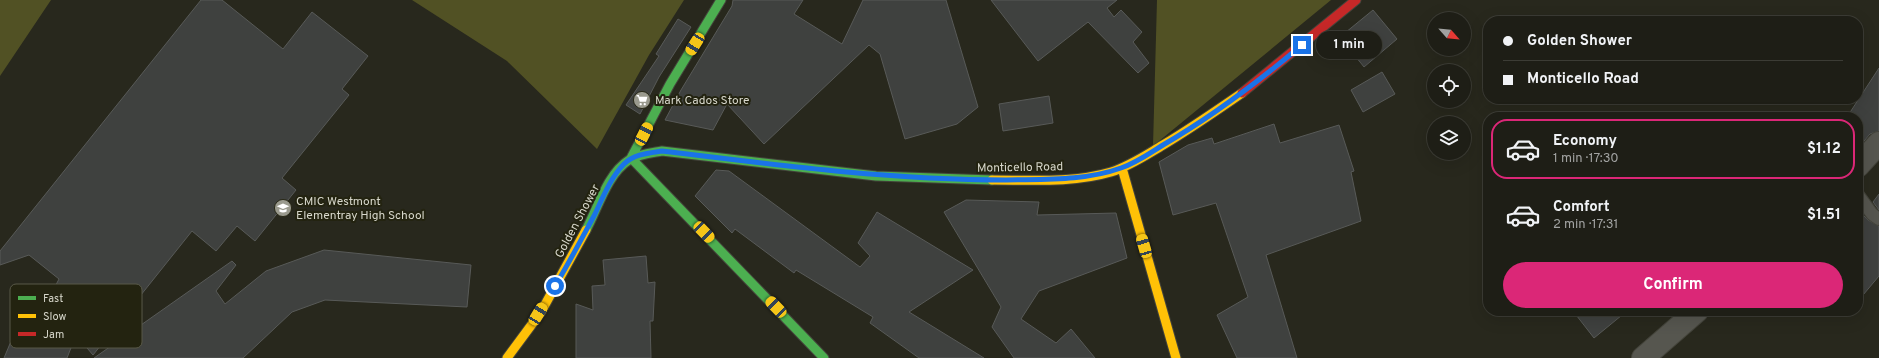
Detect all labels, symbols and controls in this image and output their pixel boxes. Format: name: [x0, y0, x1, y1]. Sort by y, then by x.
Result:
north arrow: [1427, 12, 1471, 56]
map controls: [1427, 12, 1471, 160]
car: [684, 31, 706, 57]
callout: 1 min: [1316, 31, 1382, 59]
text: Golden Shower: [1527, 32, 1632, 51]
route end: [1293, 36, 1311, 54]
text: 1 min: [1333, 37, 1365, 53]
button: locate: [1427, 64, 1471, 108]
text: Monticello Road: [1527, 70, 1639, 89]
supermarket icon: Mark Cados Store: [632, 90, 652, 110]
place label: Mark Cados Store: [655, 93, 750, 109]
button: layers: [1427, 116, 1471, 160]
car: [633, 121, 655, 147]
icon: car: [1505, 131, 1541, 167]
text: Economy: [1553, 132, 1617, 151]
text: $1.12: [1807, 140, 1841, 159]
text: 1 min · 17:30: [1553, 151, 1619, 167]
street label: Monticello Road: [977, 159, 1063, 177]
street label: Golden Shower: [552, 181, 604, 261]
place label: CMIC Westmont Elementray High School: [296, 194, 425, 224]
icon: car: [1505, 197, 1541, 233]
school or university icon: CMIC Westmont Elementray High School: [273, 198, 293, 218]
text: Comfort: [1553, 198, 1610, 217]
text: $1.51: [1807, 206, 1841, 225]
text: 2 min · 17:31: [1553, 217, 1618, 233]
car: [691, 219, 717, 245]
car: [1135, 233, 1153, 259]
button: Confirm: [1503, 262, 1843, 308]
route start: [546, 277, 564, 295]
legend: [10, 284, 142, 348]
text: Fast: [43, 292, 63, 306]
car: [763, 294, 789, 320]
car: [527, 301, 549, 327]
text: Slow: [43, 310, 66, 324]
text: Jam: [43, 328, 64, 342]

